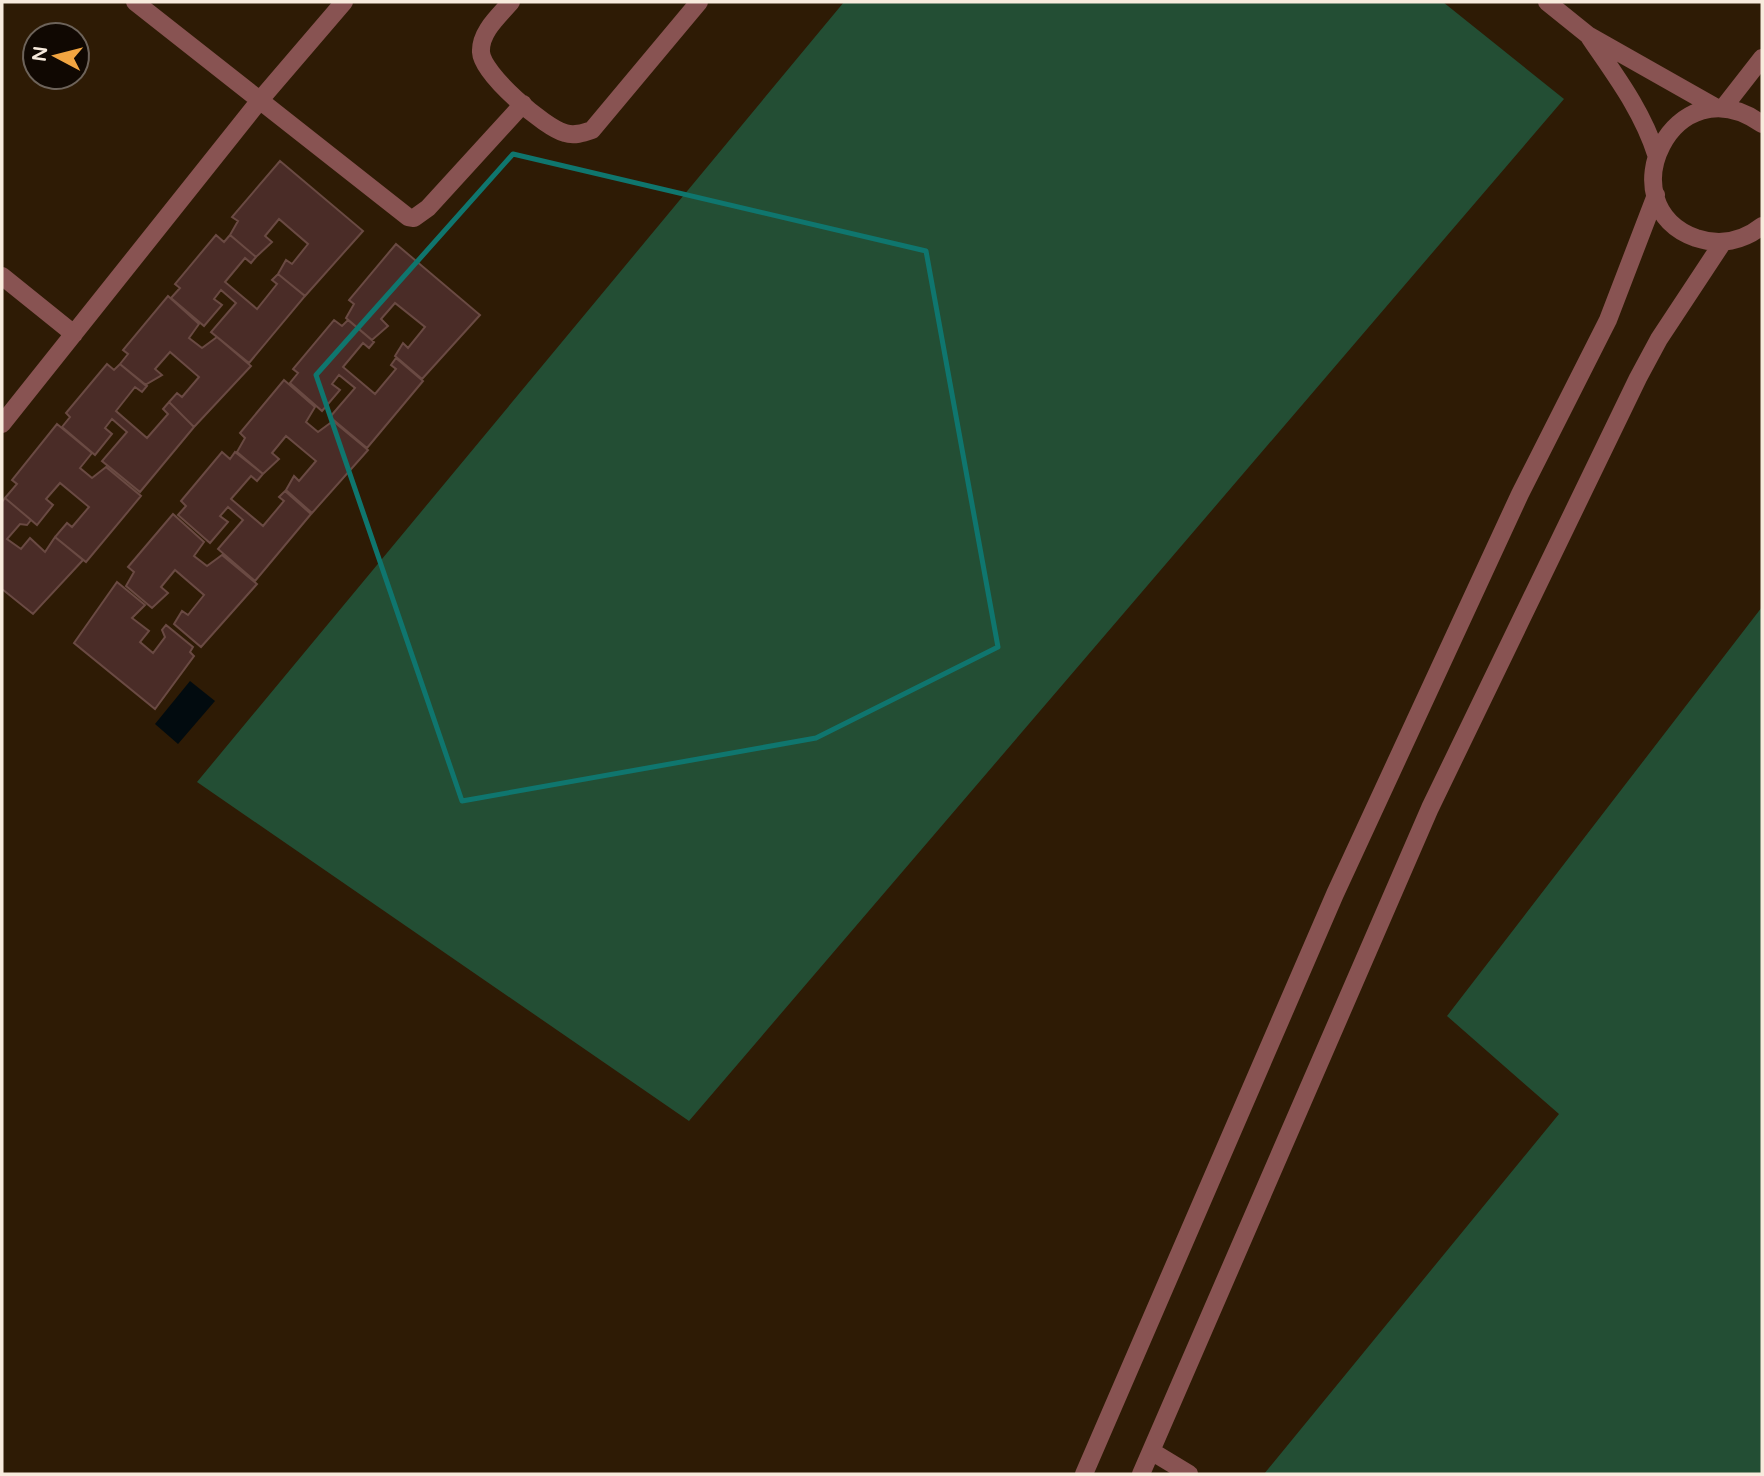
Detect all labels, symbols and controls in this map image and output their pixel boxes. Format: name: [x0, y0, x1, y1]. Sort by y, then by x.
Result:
north arrow: [21, 21, 91, 91]
text: N: [28, 45, 52, 63]

